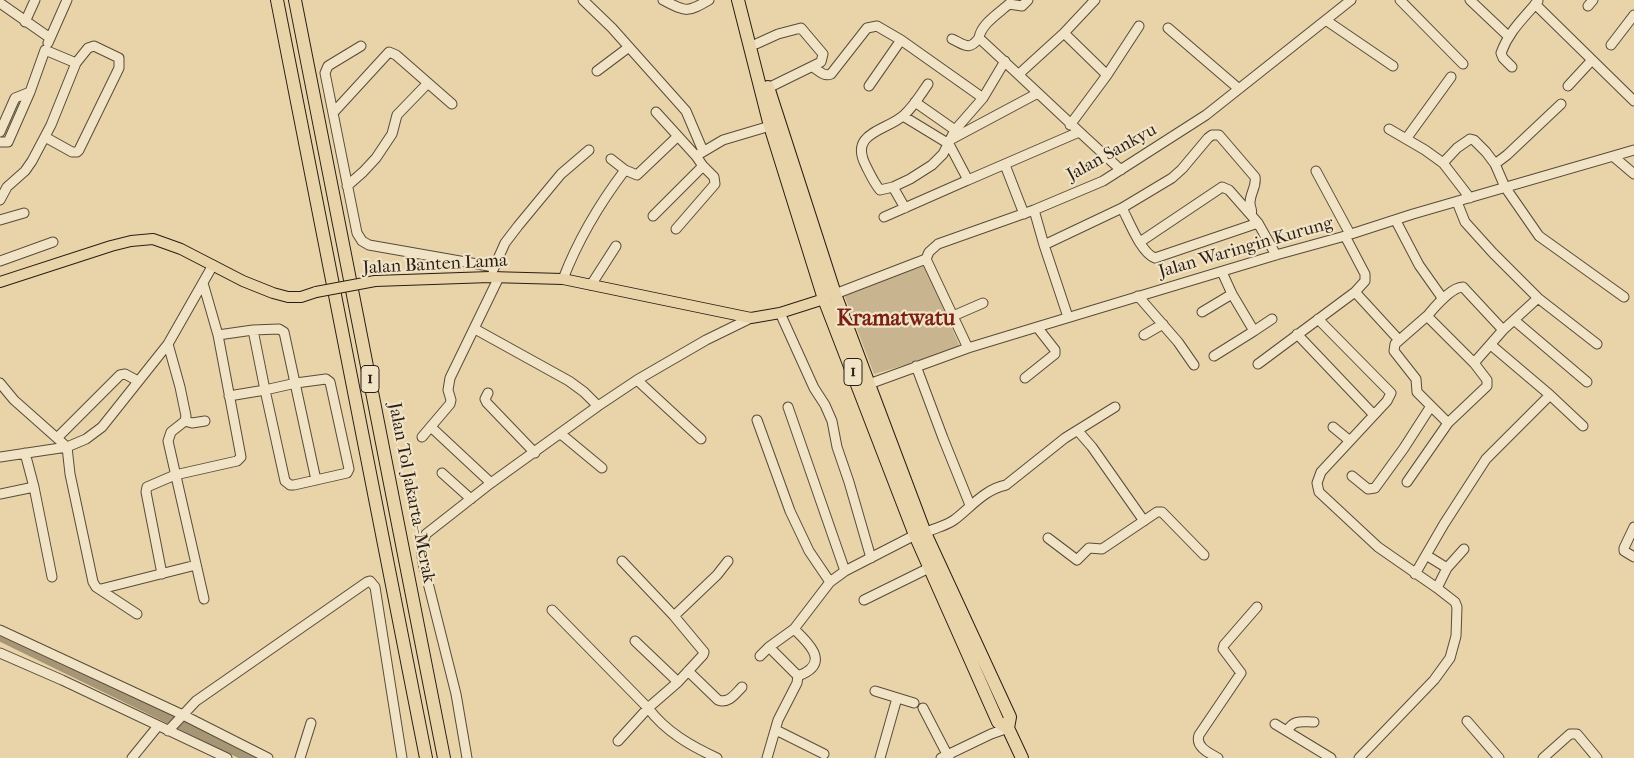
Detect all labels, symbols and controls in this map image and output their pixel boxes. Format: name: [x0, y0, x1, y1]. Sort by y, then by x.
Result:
street label: Jalan Sankyu: [1063, 119, 1161, 187]
street label: Jalan Waringin Kurung: [1156, 213, 1336, 283]
street label: Jalan Banten Lama: [362, 250, 508, 280]
district label: Kramatwatu: [837, 307, 955, 333]
road number: 1: [844, 358, 862, 386]
road number: 1: [361, 366, 379, 392]
street label: Jalan Tol Jakarta–Merak: [383, 401, 439, 585]

